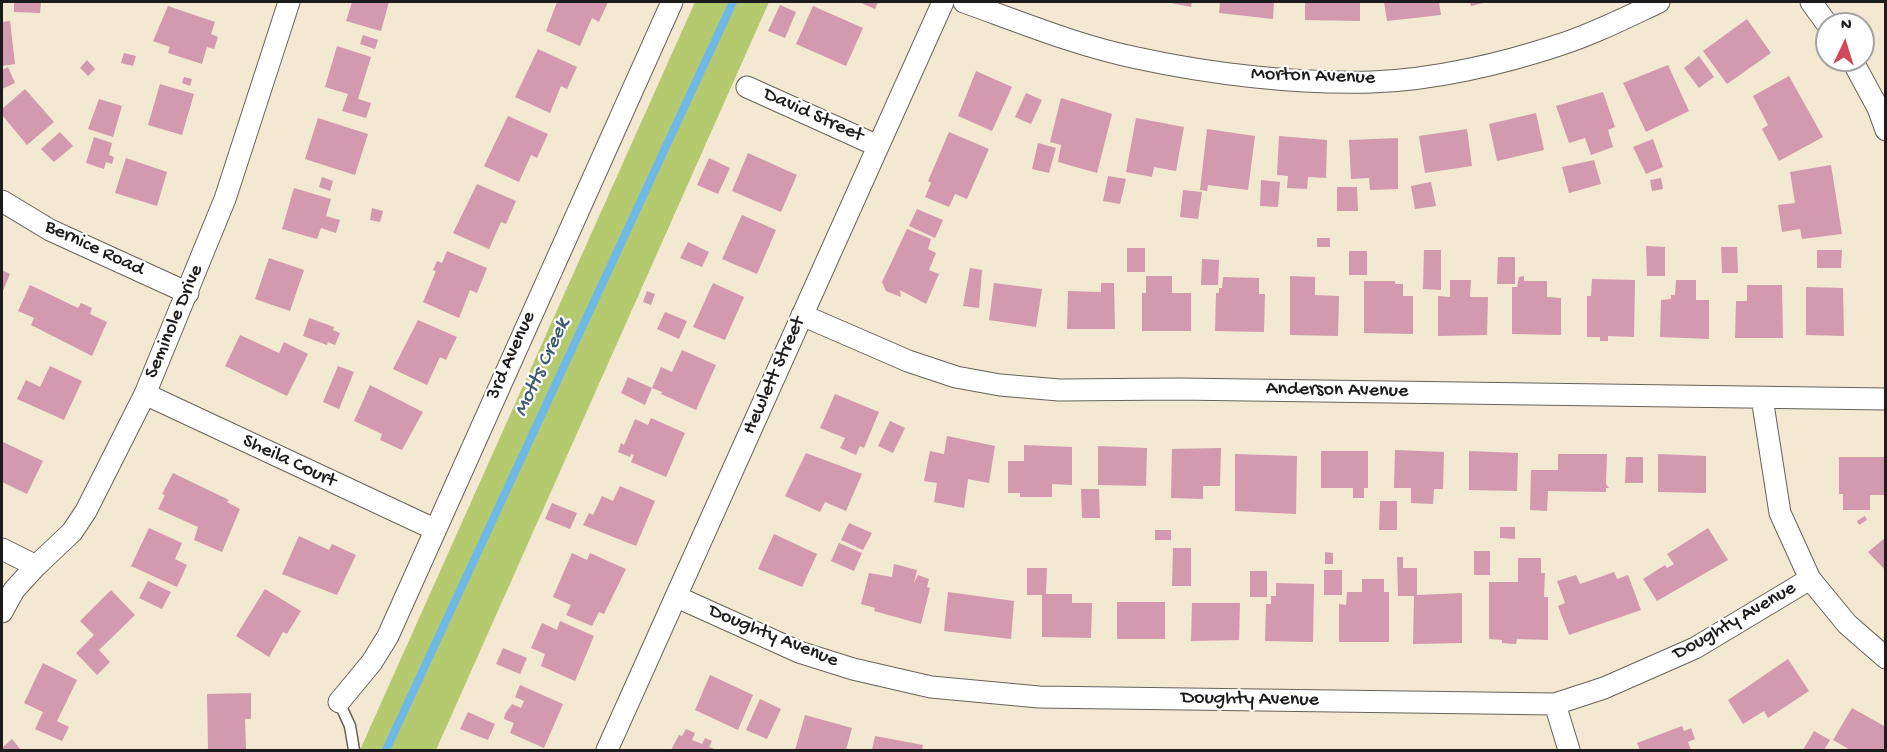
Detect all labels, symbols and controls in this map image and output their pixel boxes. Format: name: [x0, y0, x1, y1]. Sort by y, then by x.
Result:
north arrow: [1815, 12, 1875, 72]
text: N: [1840, 16, 1852, 35]
street label: Morton Avenue: [1250, 63, 1376, 91]
street label: David Street: [759, 83, 867, 149]
street label: Bernice Road: [40, 216, 148, 282]
street label: Seminole Drive: [140, 262, 210, 382]
street label: 3rd Avenue: [482, 308, 542, 404]
street label: Hewlett Street: [738, 313, 812, 439]
water label: Motts Creek: [509, 315, 577, 421]
street label: Anderson Avenue: [1266, 378, 1408, 404]
street label: Sheila Court: [238, 430, 340, 494]
street label: Doughty Avenue: [1669, 577, 1801, 667]
street label: Doughty Avenue: [705, 600, 841, 674]
street label: Doughty Avenue: [1181, 687, 1319, 713]

